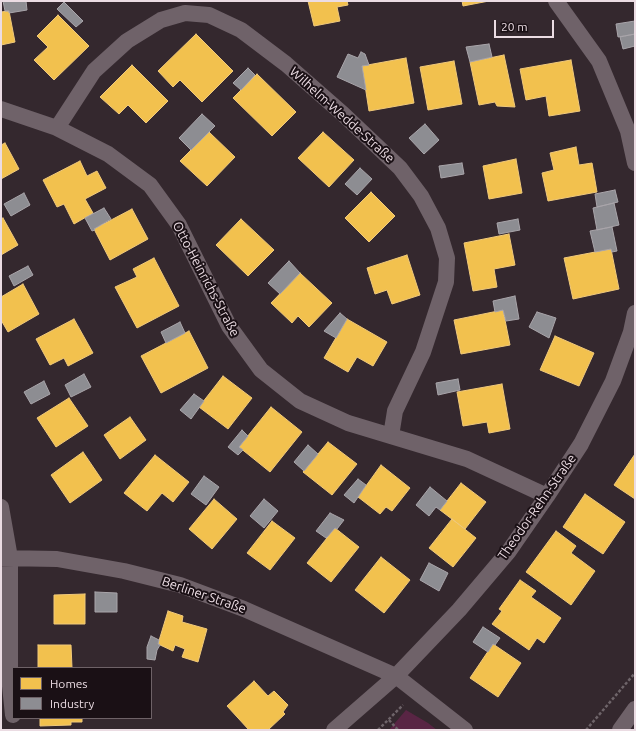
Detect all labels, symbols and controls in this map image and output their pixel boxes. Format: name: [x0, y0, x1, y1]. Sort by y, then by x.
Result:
scale bar: [496, 12, 556, 38]
text: 20 m: [501, 20, 528, 33]
street label: Wilhelm-Wedde-Straße: [286, 64, 398, 166]
street label: Otto-Heinrichs-Straße: [169, 219, 243, 339]
street label: Theodor-Rehn-Straße: [495, 451, 579, 563]
street label: Berliner Straße: [160, 573, 248, 617]
legend: [12, 667, 152, 719]
text: Homes: [50, 677, 88, 690]
text: Industry: [50, 697, 94, 710]

